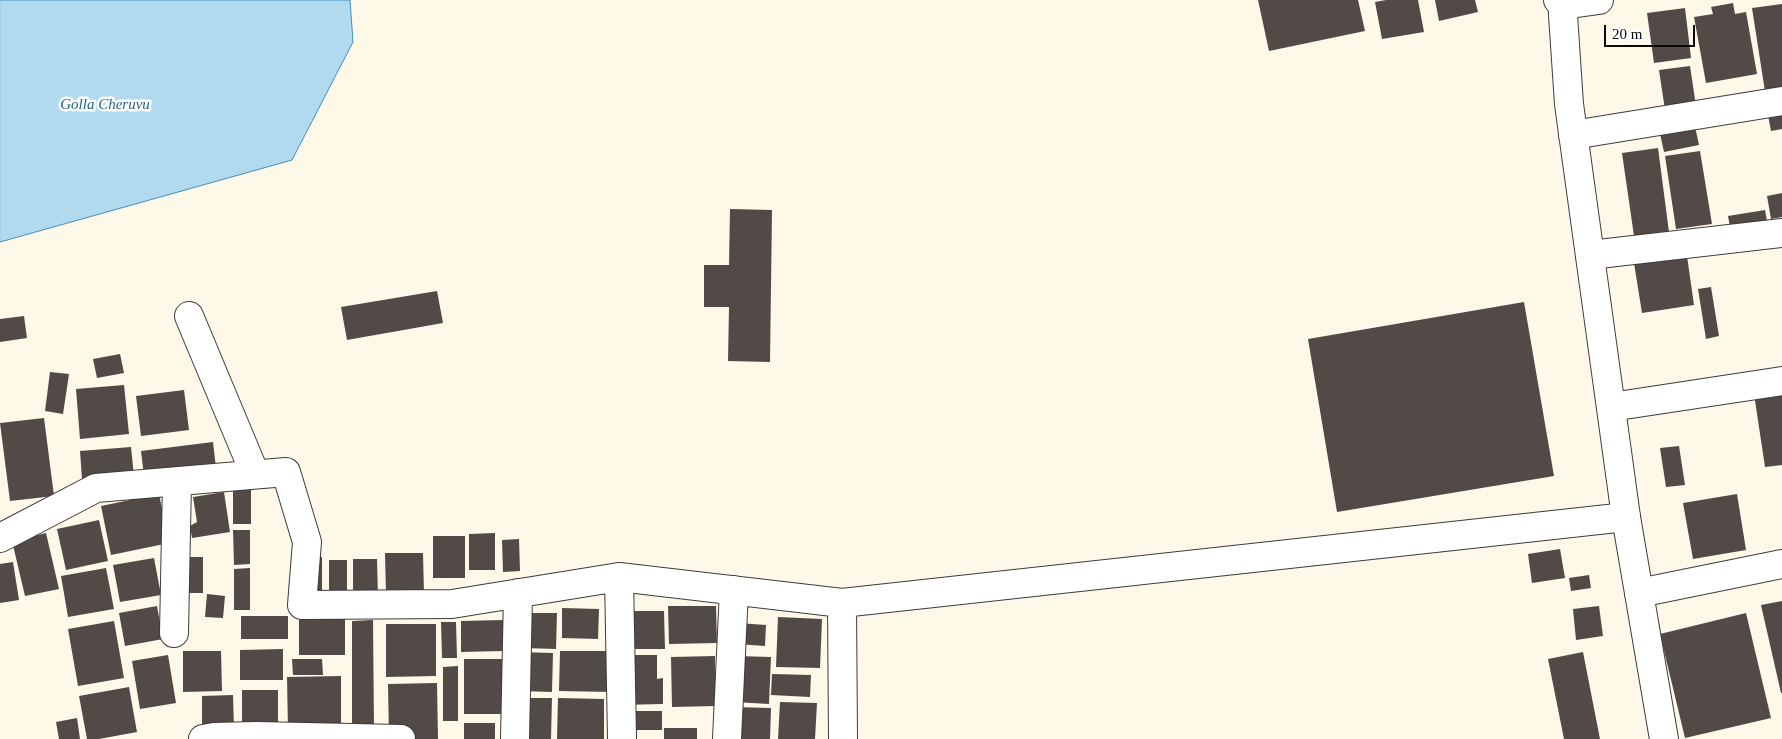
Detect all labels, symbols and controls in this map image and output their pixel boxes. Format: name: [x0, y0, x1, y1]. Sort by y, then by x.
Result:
scale bar: [1607, 15, 1698, 47]
text: 20 m: [1612, 26, 1642, 42]
water label: Golla Cheruvu: [60, 96, 150, 114]

